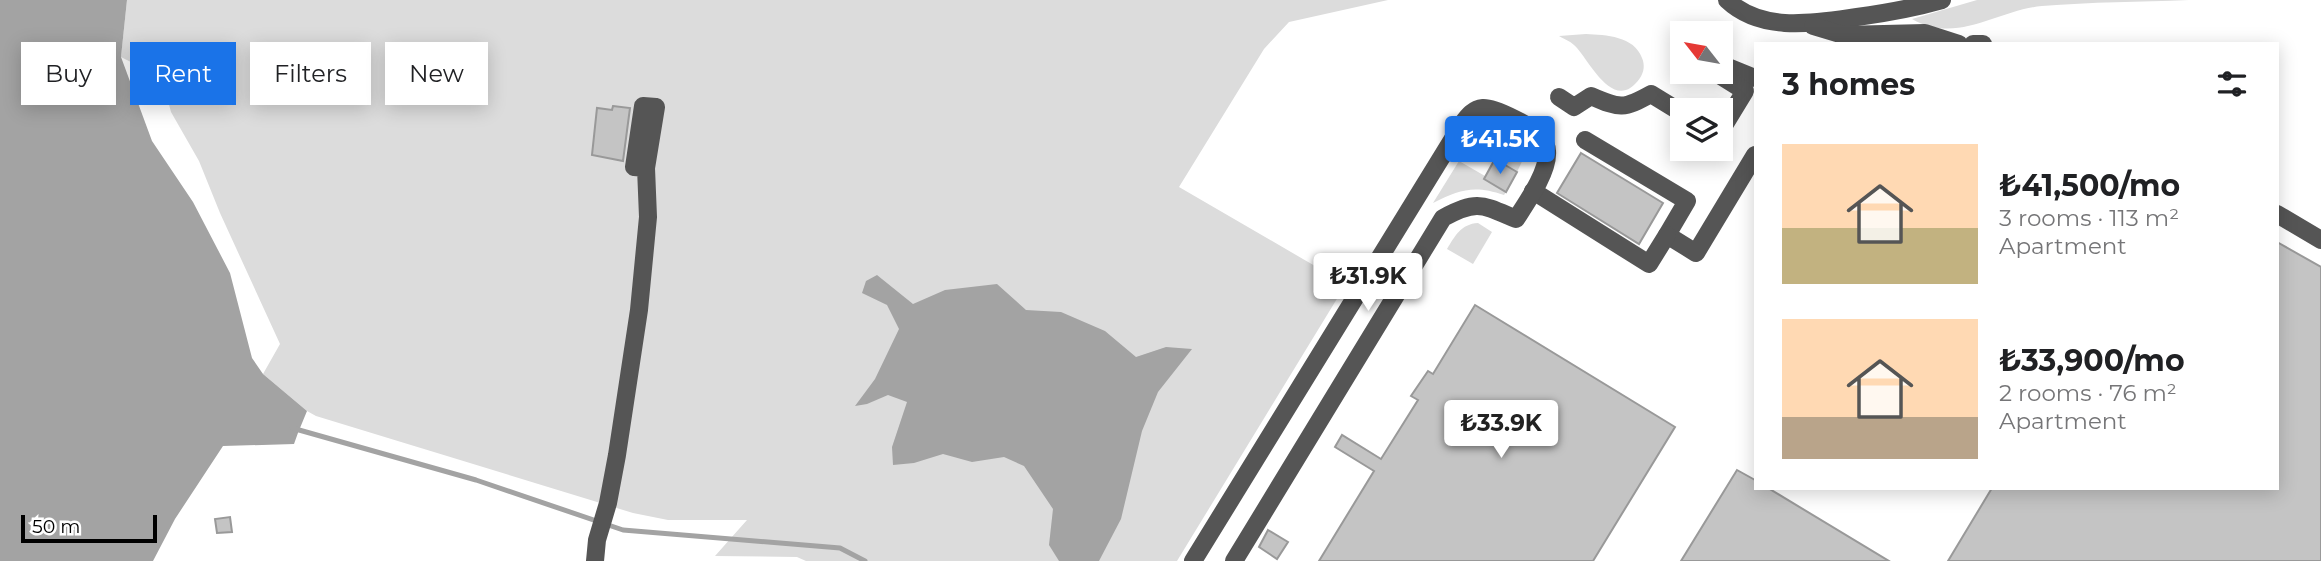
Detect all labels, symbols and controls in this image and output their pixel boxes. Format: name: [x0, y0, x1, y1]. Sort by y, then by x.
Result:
north arrow: [1670, 21, 1732, 84]
map controls: [1670, 21, 1733, 161]
chip: Buy: [21, 42, 116, 105]
chip: Rent: [130, 42, 236, 105]
chip: Filters: [250, 42, 371, 105]
chip: New: [385, 42, 488, 105]
icon: filters: [2213, 65, 2251, 103]
text: 3 homes: [1782, 66, 1915, 103]
button: layers: [1670, 98, 1733, 161]
pin: ₺41.5K: [1443, 116, 1557, 176]
text: ₺41.5K: [1461, 125, 1539, 153]
text: ₺41,500/mo: [1999, 167, 2180, 204]
icon: home: [1838, 172, 1922, 256]
text: 3 rooms · 113 m²: [1999, 204, 2179, 232]
text: Apartment: [1999, 232, 2127, 260]
pin: ₺31.9K: [1311, 254, 1425, 313]
text: ₺31.9K: [1329, 262, 1407, 290]
text: ₺33,900/mo: [1999, 342, 2185, 379]
icon: home: [1838, 347, 1922, 431]
text: 2 rooms · 76 m²: [1999, 379, 2177, 407]
pin: ₺33.9K: [1444, 400, 1558, 460]
text: Apartment: [1999, 407, 2127, 435]
text: ₺33.9K: [1460, 409, 1542, 437]
scale bar: [21, 512, 158, 544]
text: 50 m: [32, 515, 80, 538]

